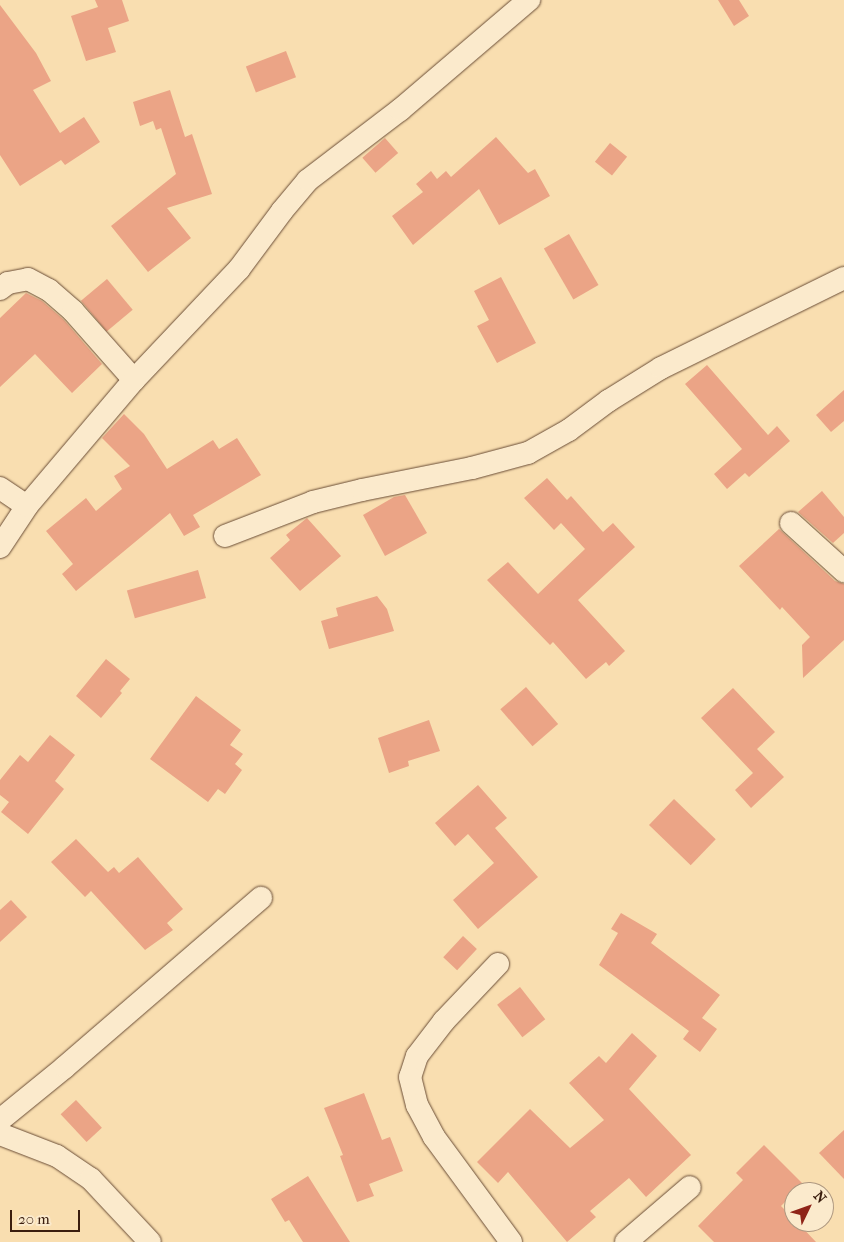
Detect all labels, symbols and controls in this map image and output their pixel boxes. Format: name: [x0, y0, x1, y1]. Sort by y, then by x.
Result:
north arrow: [784, 1182, 834, 1232]
text: N: [810, 1188, 830, 1207]
scale bar: [12, 1200, 82, 1232]
text: 20 m: [18, 1210, 50, 1228]

